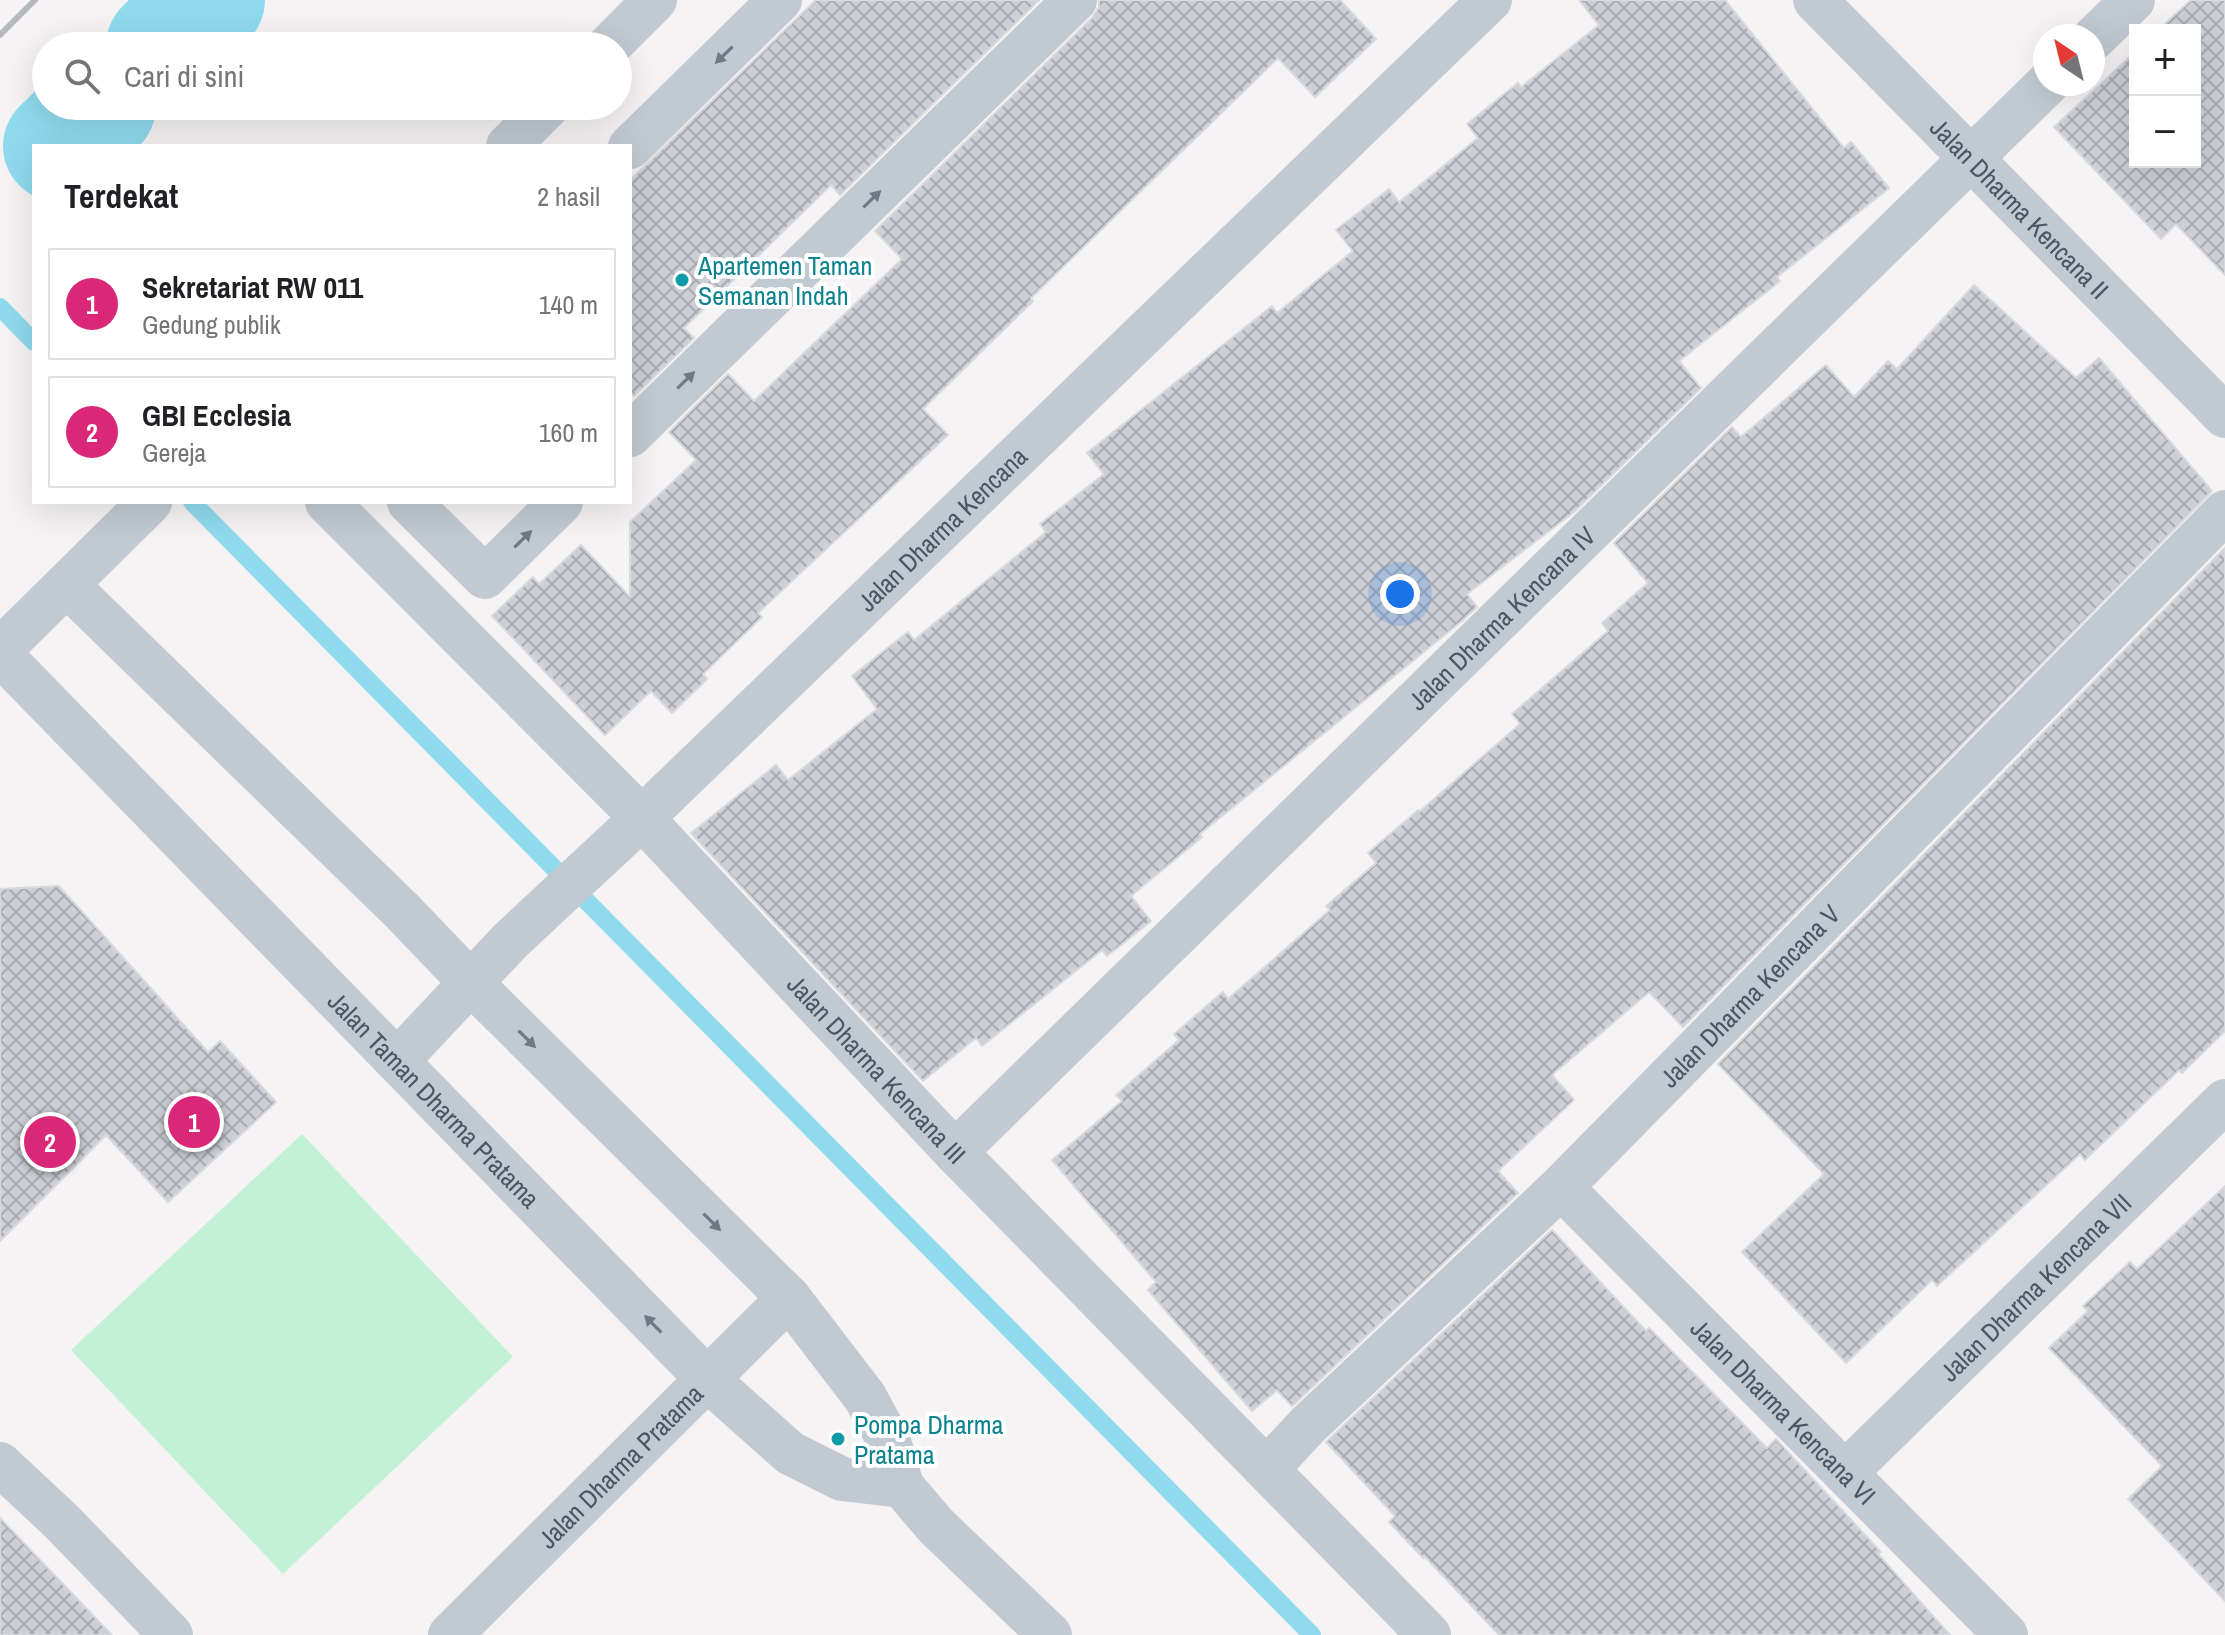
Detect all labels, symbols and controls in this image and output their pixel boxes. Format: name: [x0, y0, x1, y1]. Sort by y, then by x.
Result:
north arrow: [2033, 24, 2105, 96]
map controls: [2129, 24, 2201, 168]
button: +: [2129, 24, 2201, 96]
search box: [32, 32, 632, 120]
one-way arrow: [715, 45, 734, 63]
icon: search: [60, 54, 104, 98]
text: Cari di sini: [124, 56, 244, 96]
button: −: [2129, 96, 2201, 168]
street label: Jalan Dharma Kencana II: [1923, 110, 2117, 306]
text: Terdekat: [64, 173, 178, 219]
text: 2 hasil: [537, 179, 600, 214]
one-way arrow: [862, 190, 881, 208]
place label: Apartemen Taman Semanan Indah: [697, 248, 872, 313]
text: Sekretariat RW 011: [142, 267, 363, 307]
marker: Apartemen Taman Semanan Indah: [673, 271, 691, 289]
text: 1: [86, 287, 98, 322]
text: 140 m: [539, 287, 598, 322]
text: Gedung publik: [142, 307, 281, 342]
one-way arrow: [676, 371, 695, 390]
text: GBI Ecclesia: [142, 395, 291, 435]
text: 2: [86, 415, 98, 450]
text: 160 m: [539, 415, 598, 450]
text: Gereja: [142, 435, 206, 470]
street label: Jalan Dharma Kencana: [850, 439, 1034, 619]
street label: Jalan Dharma Kencana IV: [1400, 518, 1603, 717]
one-way arrow: [513, 531, 532, 549]
your location: [1380, 574, 1420, 614]
street label: Jalan Dharma Kencana V: [1652, 896, 1848, 1095]
street label: Jalan Dharma Kencana III: [780, 967, 974, 1171]
street label: Jalan Taman Dharma Pratama: [321, 984, 548, 1215]
one-way arrow: [517, 1029, 536, 1048]
pin: 1: [168, 1092, 220, 1152]
pin: 2: [24, 1112, 76, 1172]
street label: Jalan Dharma Kencana VII: [1932, 1185, 2138, 1389]
one-way arrow: [702, 1212, 721, 1231]
street label: Jalan Dharma Kencana VI: [1684, 1311, 1884, 1512]
one-way arrow: [645, 1315, 663, 1334]
street label: Jalan Dharma Pratama: [530, 1376, 710, 1556]
place label: Pompa Dharma Pratama: [854, 1407, 1003, 1472]
marker: Pompa Dharma Pratama: [829, 1430, 847, 1448]

